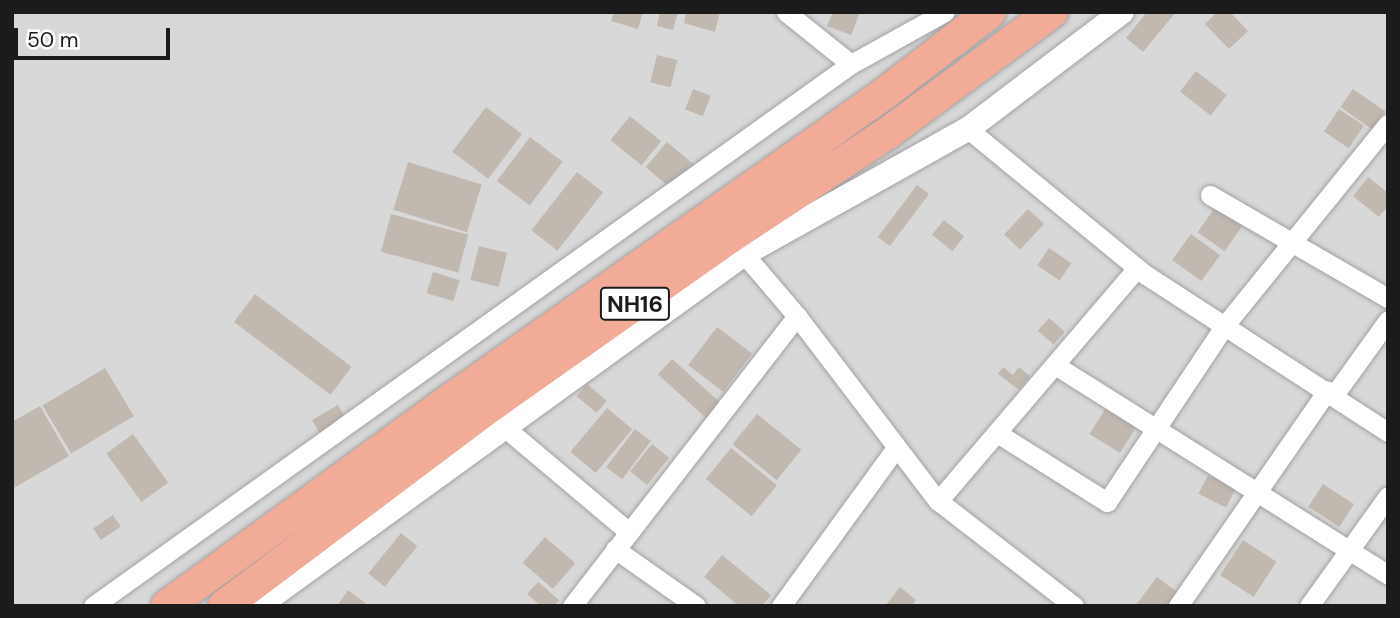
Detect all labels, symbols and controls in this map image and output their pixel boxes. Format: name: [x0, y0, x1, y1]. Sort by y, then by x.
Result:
scale bar: [18, 14, 173, 58]
text: 50 m: [27, 26, 78, 54]
road number: NH16: [598, 284, 672, 324]

